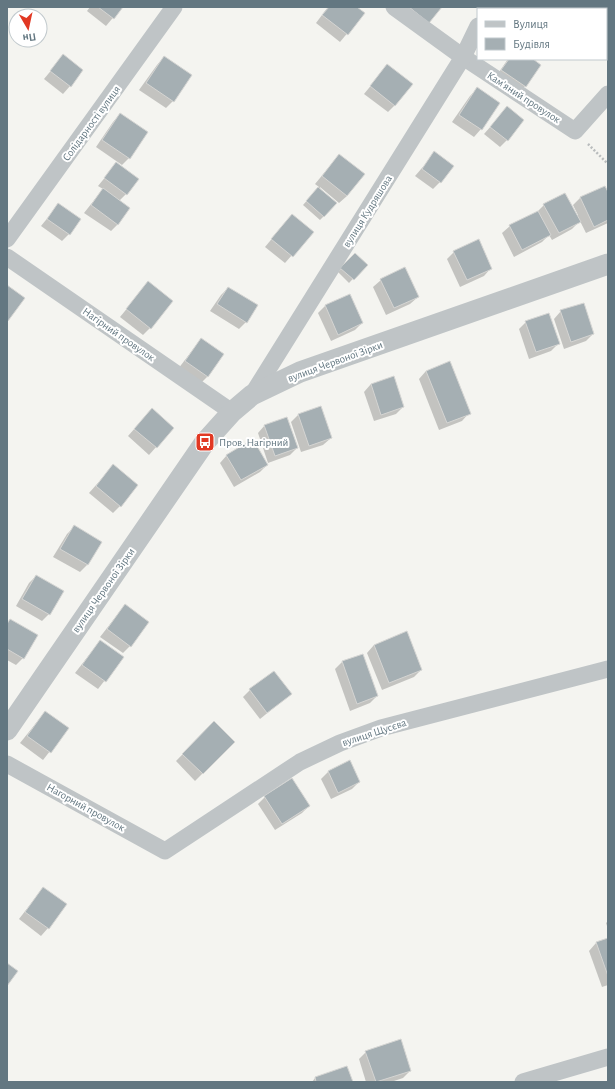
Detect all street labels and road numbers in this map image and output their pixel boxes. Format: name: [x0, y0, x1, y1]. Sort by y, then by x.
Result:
street label: Кам’яний провулок: [485, 70, 562, 125]
street label: Солідарності вулиця: [60, 84, 122, 163]
street label: вулиця Кудряшова: [341, 173, 394, 249]
street label: Нагірний провулок: [81, 306, 157, 363]
street label: вулиця Червоної Зірки: [286, 339, 384, 384]
street label: вулиця Червоної Зірки: [70, 546, 137, 635]
street label: вулиця Щусєва: [341, 717, 408, 748]
street label: Нагорний провулок: [45, 781, 127, 833]

